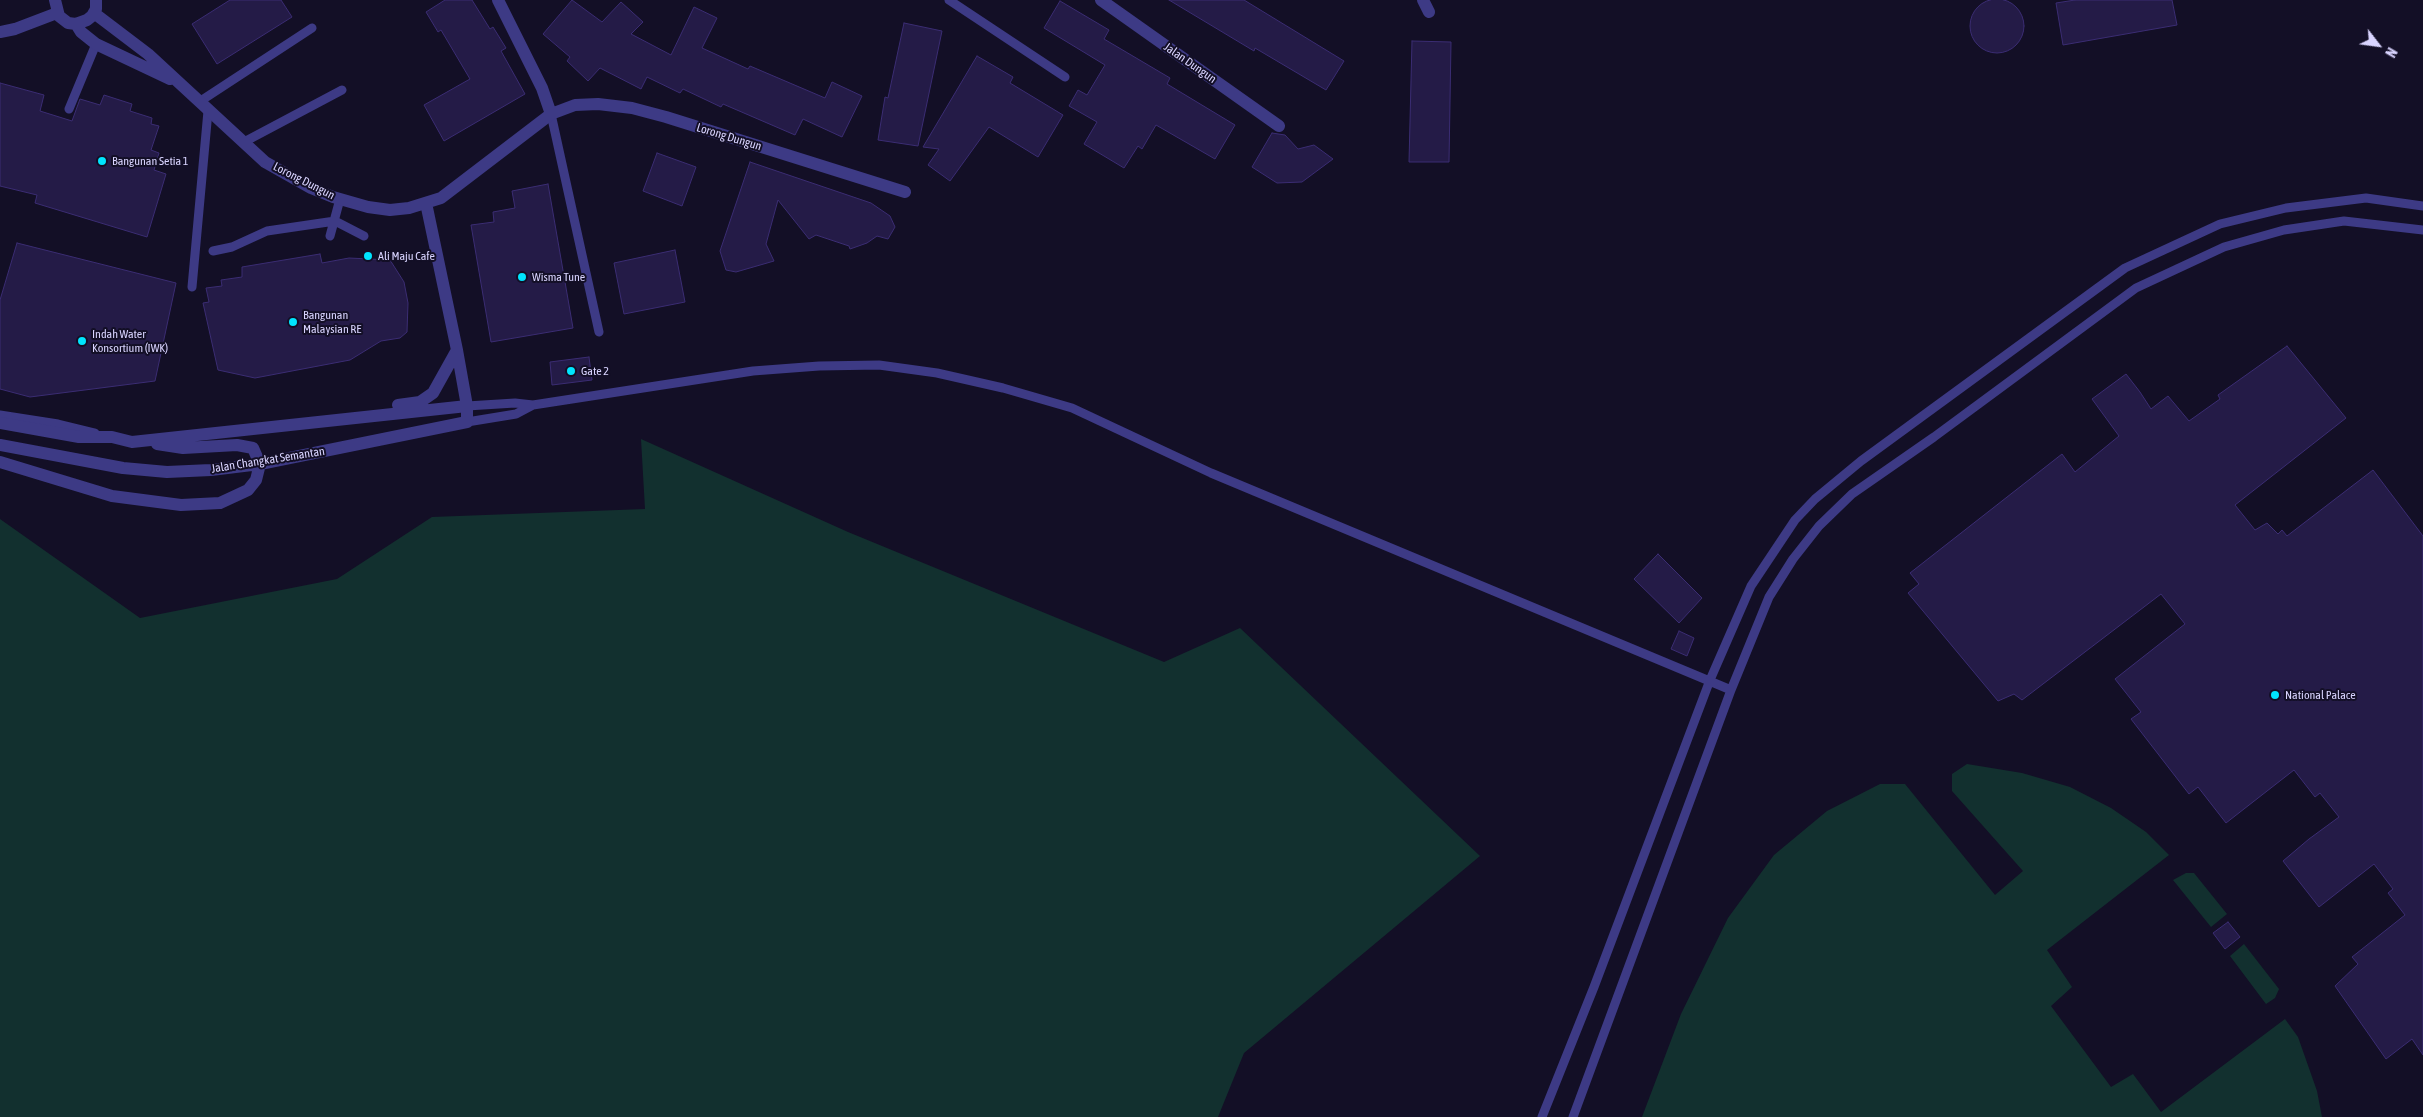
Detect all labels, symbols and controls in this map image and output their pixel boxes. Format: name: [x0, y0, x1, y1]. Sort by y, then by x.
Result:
north arrow: [2353, 20, 2403, 70]
street label: Jalan Dungun: [1161, 40, 1219, 86]
text: N: [2382, 45, 2400, 60]
street label: Lorong Dungun: [695, 120, 763, 154]
place label: Bangunan Setia 1: [112, 154, 188, 168]
marker: Bangunan Setia 1: [96, 155, 108, 167]
street label: Lorong Dungun: [271, 159, 337, 203]
place label: Ali Maju Cafe: [378, 249, 435, 263]
marker: Ali Maju Cafe: [362, 250, 374, 262]
place label: Wisma Tune: [532, 270, 585, 284]
marker: Wisma Tune: [516, 271, 528, 283]
place label: Bangunan Malaysian RE: [303, 308, 361, 336]
marker: Bangunan Malaysian RE: [287, 316, 299, 328]
place label: Indah Water Konsortium (IWK): [92, 327, 168, 355]
marker: Indah Water Konsortium (IWK): [76, 335, 88, 347]
place label: Gate 2: [581, 364, 609, 378]
marker: Gate 2: [565, 365, 577, 377]
street label: Jalan Changkat Semantan: [210, 444, 326, 476]
place label: National Palace: [2285, 688, 2356, 702]
marker: National Palace: [2269, 689, 2281, 701]

